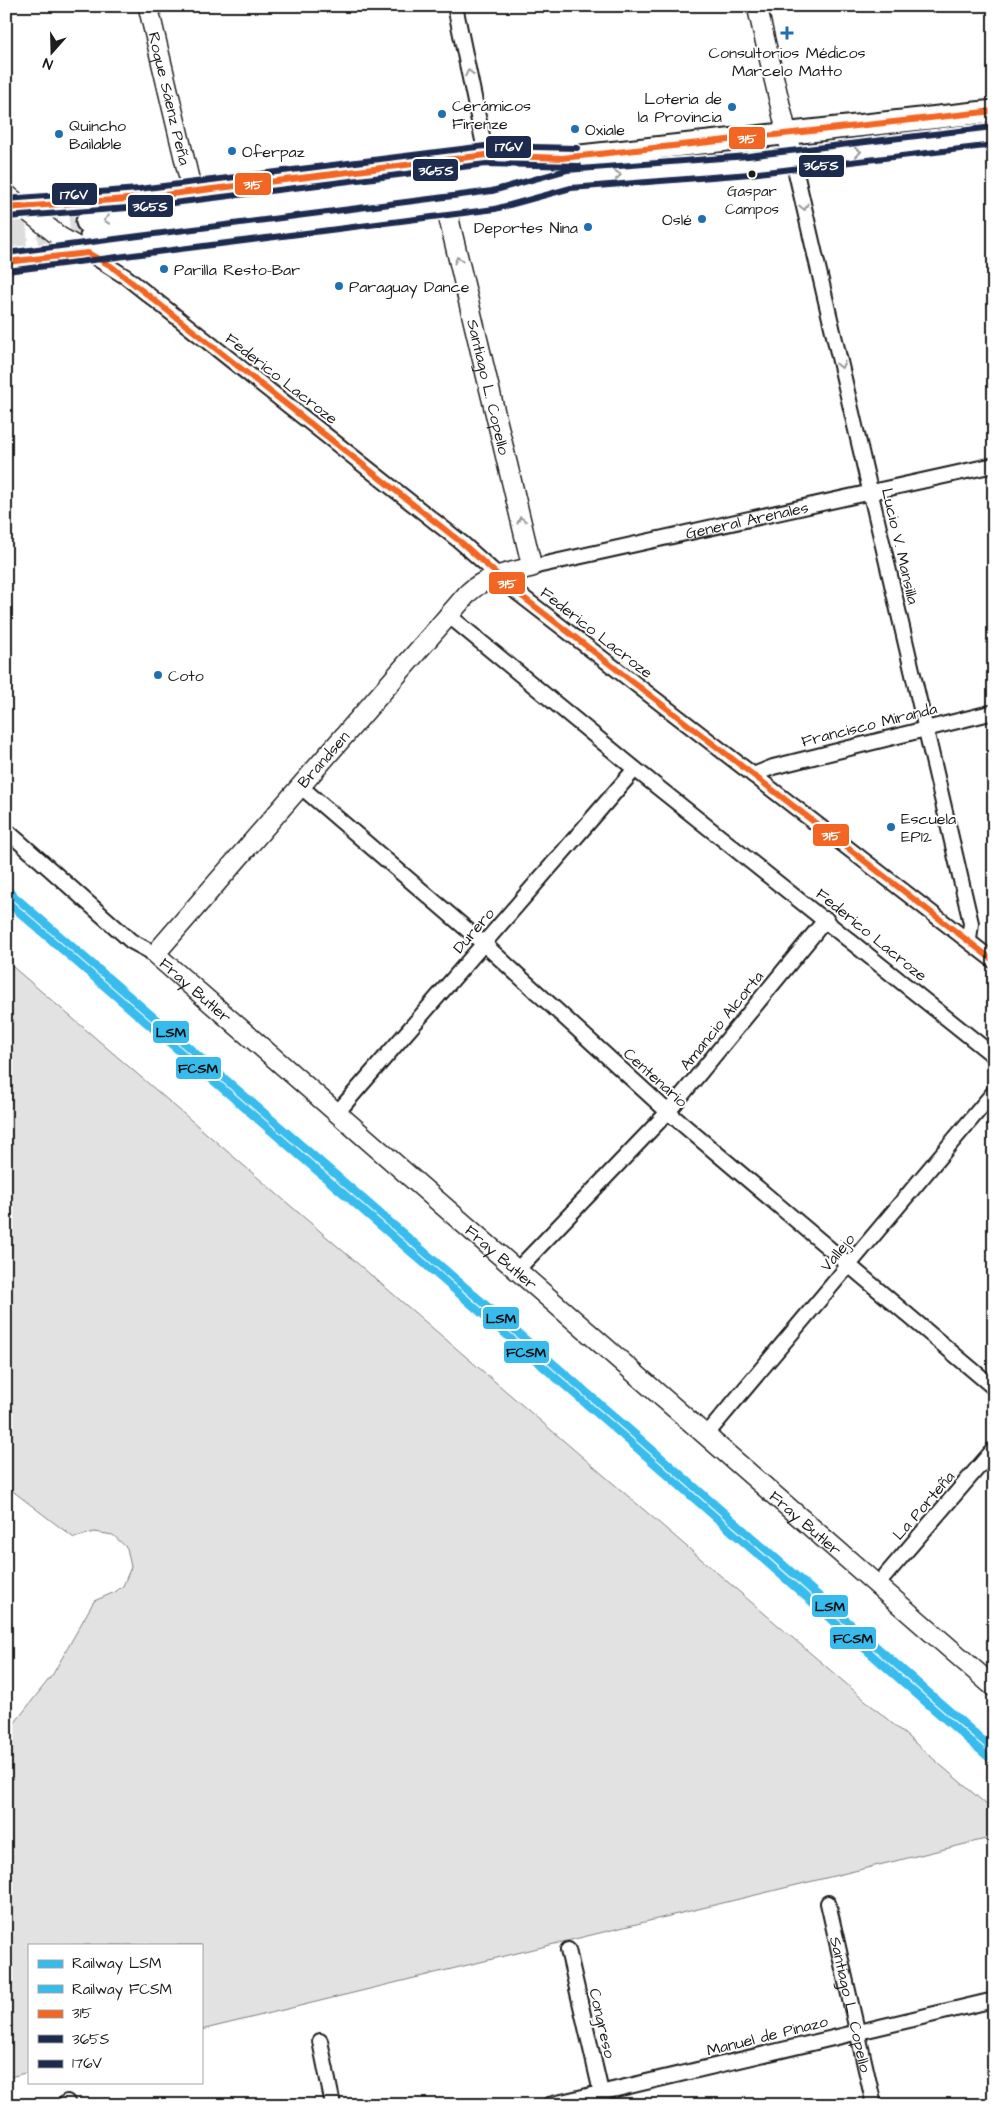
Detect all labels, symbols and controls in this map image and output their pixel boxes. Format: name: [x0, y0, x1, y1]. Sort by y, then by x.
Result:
marker: Consultorios Médicos Marcelo Matto: [780, 26, 794, 40]
north arrow: [28, 28, 78, 78]
street label: Roque Sáenz Peña: [143, 30, 195, 167]
place label: Consultorios Médicos Marcelo Matto: [709, 42, 865, 82]
text: N: [40, 52, 55, 74]
one-way arrow: [464, 69, 475, 77]
place label: Loteria de la Provincia: [638, 88, 722, 128]
place label: Cerámicos Firenze: [452, 95, 531, 135]
marker: Loteria de la Provincia: [726, 101, 738, 113]
marker: Cerámicos Firenze: [436, 108, 448, 120]
place label: Quincho Bailable: [69, 115, 126, 155]
place label: Oxiale: [585, 119, 625, 141]
marker: Oxiale: [569, 123, 581, 135]
line badge: 315: [728, 126, 766, 150]
marker: Quincho Bailable: [53, 128, 65, 140]
text: 315: [737, 129, 758, 149]
line badge: 176V: [485, 135, 532, 159]
text: 176V: [495, 137, 523, 157]
place label: Oferpaz: [242, 141, 305, 163]
marker: Oferpaz: [226, 145, 238, 157]
one-way arrow: [855, 147, 863, 158]
line badge: 365S: [798, 154, 845, 178]
text: 365S: [803, 156, 838, 176]
line badge: 365S: [412, 158, 459, 182]
text: 365S: [418, 161, 453, 181]
marker: Gaspar Campos: [747, 169, 757, 179]
one-way arrow: [614, 170, 622, 181]
line badge: 315: [234, 172, 272, 196]
text: 315: [243, 175, 264, 195]
place label: Gaspar Campos: [725, 181, 780, 220]
line badge: 176V: [51, 182, 98, 206]
text: 176V: [60, 185, 88, 205]
line badge: 365S: [127, 194, 174, 218]
text: 365S: [132, 197, 167, 217]
one-way arrow: [798, 203, 809, 212]
place label: Oslé: [662, 209, 692, 231]
marker: Oslé: [696, 213, 708, 225]
one-way arrow: [103, 214, 111, 224]
place label: Deportes Nina: [474, 217, 578, 239]
marker: Deportes Nina: [582, 221, 594, 233]
one-way arrow: [453, 255, 464, 264]
place label: Parilla Resto-Bar: [174, 259, 300, 281]
marker: Parilla Resto-Bar: [158, 263, 170, 275]
place label: Paraguay Dance: [349, 276, 470, 299]
marker: Paraguay Dance: [333, 280, 345, 292]
street label: Santiago L. Copello: [461, 317, 515, 457]
street label: Federico Lacroze: [221, 328, 342, 430]
one-way arrow: [835, 361, 846, 370]
street label: Lucio V. Mansilla: [876, 486, 924, 607]
street label: General Arenales: [683, 496, 811, 545]
one-way arrow: [516, 515, 527, 524]
line badge: 315: [488, 571, 526, 595]
text: 315: [497, 574, 518, 594]
street label: Federico Lacroze: [536, 582, 657, 684]
place label: Coto: [168, 665, 204, 687]
marker: Coto: [152, 669, 164, 681]
street label: Francisco Miranda: [799, 697, 939, 752]
street label: Brandsen: [293, 726, 355, 793]
place label: Escuela EP12: [901, 808, 956, 848]
marker: Escuela EP12: [885, 821, 897, 833]
line badge: 315: [812, 823, 850, 847]
text: 315: [821, 826, 842, 846]
street label: Federico Lacroze: [811, 883, 932, 987]
street label: Durero: [448, 903, 500, 958]
street label: Fray Butler: [154, 953, 236, 1028]
street label: Amancio Alcorta: [675, 966, 769, 1075]
line badge: LSM: [152, 1020, 190, 1044]
text: LSM: [156, 1023, 187, 1043]
street label: Centenario: [618, 1043, 692, 1113]
line badge: FCSM: [175, 1056, 222, 1080]
text: FCSM: [178, 1059, 219, 1079]
street label: Fray Butler: [460, 1220, 542, 1295]
street label: Vallejo: [815, 1229, 860, 1276]
line badge: LSM: [482, 1306, 520, 1330]
text: LSM: [486, 1309, 517, 1329]
line badge: FCSM: [503, 1340, 550, 1364]
text: FCSM: [506, 1343, 547, 1363]
street label: La Porteña: [888, 1466, 960, 1545]
street label: Fray Butler: [764, 1486, 846, 1561]
line badge: LSM: [811, 1594, 849, 1618]
text: LSM: [815, 1597, 846, 1617]
line badge: FCSM: [829, 1626, 877, 1650]
text: FCSM: [833, 1629, 874, 1649]
street label: Santiago L. Copello: [824, 1935, 876, 2075]
legend: [28, 1944, 202, 2084]
text: Railway LSM: [72, 1953, 161, 1975]
text: Railway FCSM: [72, 1979, 172, 2001]
street label: Congreso: [582, 1986, 621, 2061]
text: 315: [72, 2003, 93, 2024]
street label: Manuel de Pinazo: [704, 2010, 830, 2062]
text: 365S: [72, 2029, 110, 2050]
text: 176V: [72, 2053, 103, 2074]

